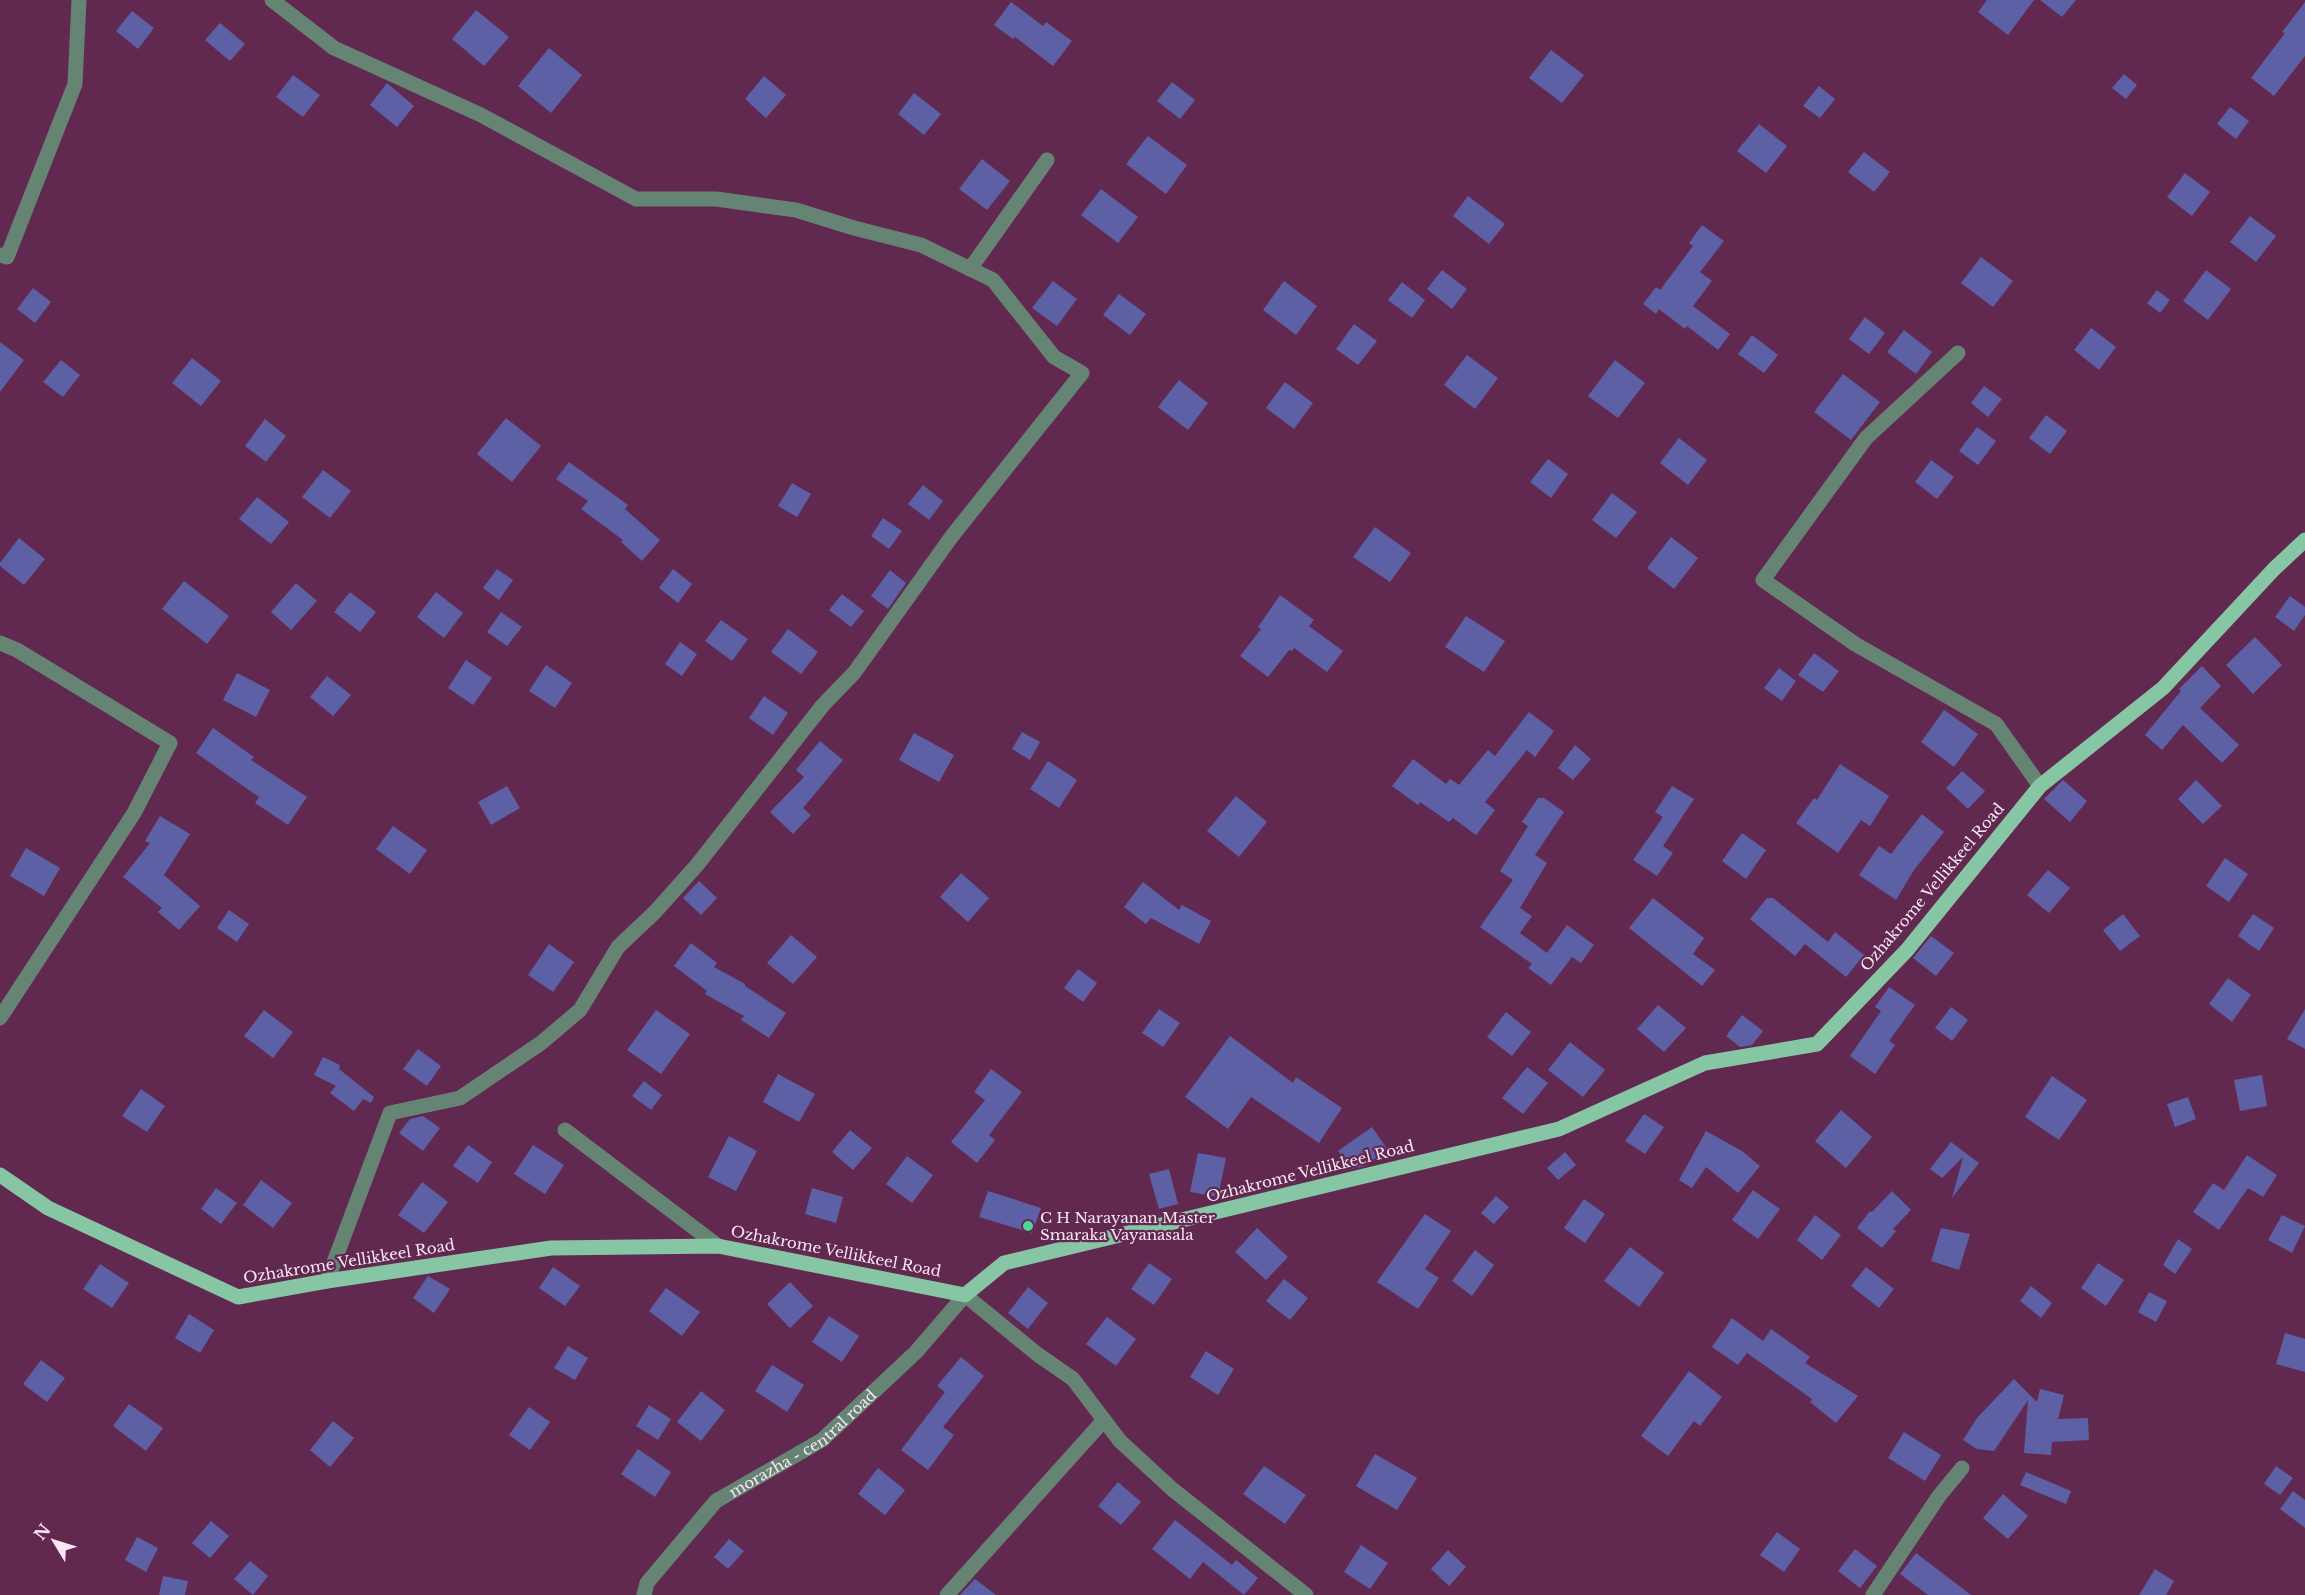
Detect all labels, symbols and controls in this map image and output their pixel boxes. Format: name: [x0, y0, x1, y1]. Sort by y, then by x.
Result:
street label: Ozhakrome Vellikkeel Road: [1856, 799, 2008, 975]
street label: Ozhakrome Vellikkeel Road: [1204, 1136, 1416, 1206]
place label: C H Narayanan Master Smaraka Vayanasala: [1040, 1208, 1216, 1244]
marker: C H Narayanan Master Smaraka Vayanasala: [1021, 1219, 1035, 1233]
street label: Ozhakrome Vellikkeel Road: [729, 1221, 943, 1281]
street label: Ozhakrome Vellikkeel Road: [242, 1235, 456, 1287]
street label: morazha - central road: [725, 1385, 880, 1501]
north arrow: [24, 1511, 84, 1571]
text: N: [30, 1520, 55, 1544]

